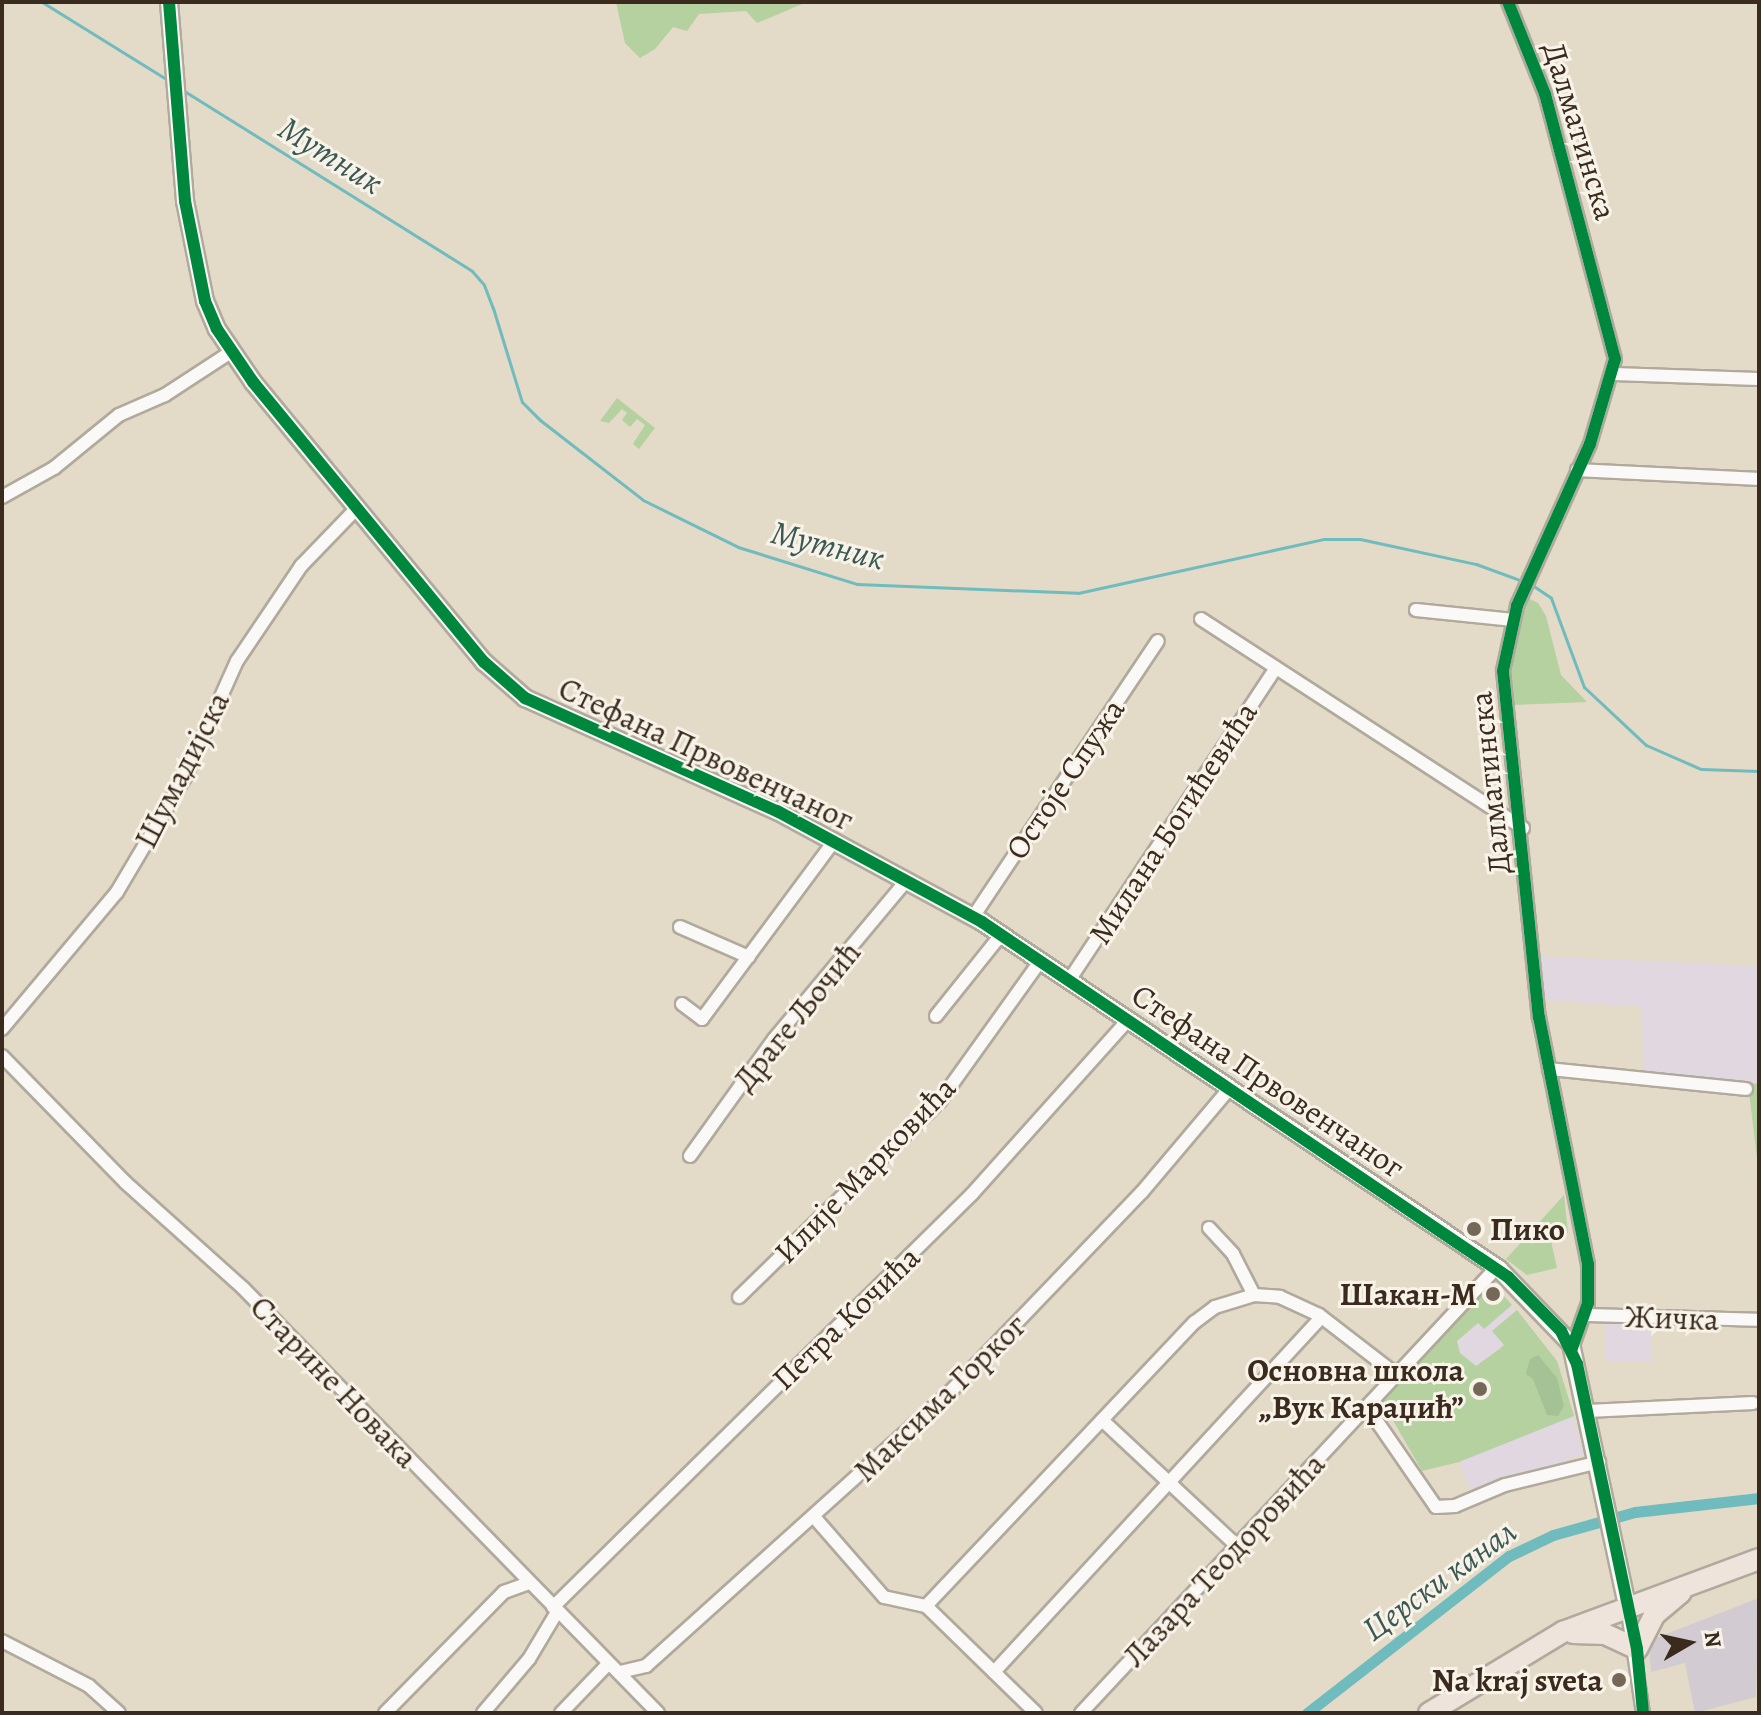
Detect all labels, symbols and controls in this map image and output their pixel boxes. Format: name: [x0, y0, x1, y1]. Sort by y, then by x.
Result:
street label: Далматинска: [1535, 38, 1625, 224]
water label: Мутник: [271, 107, 391, 203]
water label: Мутник: [767, 511, 889, 579]
street label: Стефана Првовенчаног: [553, 669, 859, 839]
street label: Шумадијска: [126, 685, 238, 855]
street label: Далматинска: [1461, 690, 1519, 876]
street label: Остоје Спужа: [997, 691, 1133, 867]
street label: Милана Богићевића: [1080, 695, 1266, 951]
street label: Драге Љочић: [725, 934, 869, 1098]
street label: Стефана Првовенчаног: [1124, 976, 1412, 1186]
street label: Илије Марковића: [766, 1069, 964, 1271]
place label: Пико: [1490, 1210, 1565, 1248]
marker: Пико: [1465, 1220, 1483, 1238]
street label: Петра Кочића: [764, 1238, 928, 1398]
place label: Шакан-М: [1340, 1275, 1477, 1313]
marker: Шакан-М: [1484, 1285, 1502, 1303]
street label: Старине Новака: [242, 1288, 426, 1476]
street label: Жичка: [1624, 1297, 1720, 1339]
street label: Максима Горког: [846, 1306, 1034, 1490]
place label: Основна школа „Вук Караџић”: [1247, 1352, 1464, 1427]
marker: Основна школа „Вук Караџић”: [1471, 1380, 1489, 1398]
street label: Лазара Теодоровића: [1115, 1445, 1333, 1675]
water label: Церски канал: [1355, 1511, 1523, 1649]
north arrow: [1649, 1603, 1729, 1683]
text: N: [1697, 1629, 1729, 1650]
place label: Na kraj sveta: [1432, 1661, 1603, 1699]
marker: Na kraj sveta: [1610, 1671, 1628, 1689]

